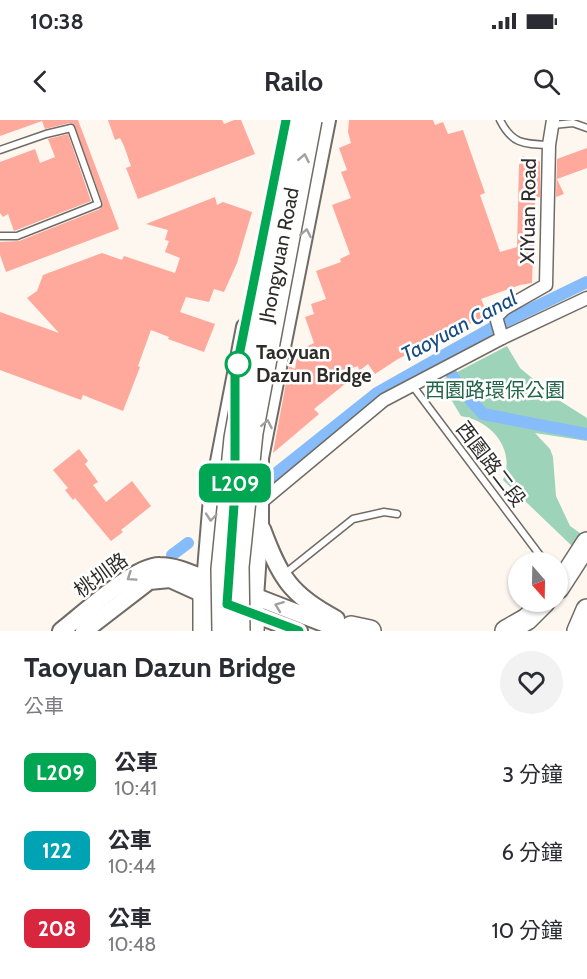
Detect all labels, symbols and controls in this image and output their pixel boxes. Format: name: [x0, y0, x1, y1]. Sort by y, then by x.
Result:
text: 10:38: [30, 8, 84, 35]
icon: back: [24, 65, 57, 98]
text: Railo: [264, 65, 323, 98]
icon: search: [530, 65, 563, 98]
one-way arrow: [297, 153, 310, 163]
street label: XiYuan Road: [515, 158, 541, 264]
street label: Jhongyuan Road: [254, 185, 304, 326]
one-way arrow: [299, 228, 312, 238]
water label: Taoyuan Canal: [397, 285, 521, 367]
place label: Taoyuan Dazun Bridge: [256, 340, 372, 387]
marker: Taoyuan Dazun Bridge: [225, 351, 251, 377]
park label: 西園路環保公園: [425, 378, 565, 402]
street label: 西園路二段: [451, 417, 531, 511]
one-way arrow: [260, 419, 273, 429]
line badge: L209: [193, 464, 277, 502]
text: L209: [211, 471, 259, 496]
one-way arrow: [204, 512, 217, 521]
street label: 桃圳路: [70, 548, 132, 602]
north arrow: [508, 552, 568, 612]
map controls: [508, 552, 568, 612]
one-way arrow: [127, 570, 138, 581]
one-way arrow: [275, 601, 286, 613]
text: Taoyuan Dazun Bridge: [24, 650, 296, 684]
button: heart: [500, 651, 563, 714]
text: 公車: [24, 694, 64, 718]
text: 公車: [114, 749, 158, 776]
text: L209: [36, 760, 84, 785]
text: 3 分鐘: [502, 761, 563, 788]
text: 10:41: [114, 776, 157, 800]
text: 公車: [108, 827, 152, 854]
text: 122: [42, 838, 72, 863]
text: 6 分鐘: [502, 839, 563, 866]
text: 10:44: [108, 854, 156, 878]
text: 公車: [108, 905, 152, 932]
text: 208: [38, 916, 76, 941]
text: 10 分鐘: [492, 917, 563, 944]
text: 10:48: [108, 932, 156, 956]

